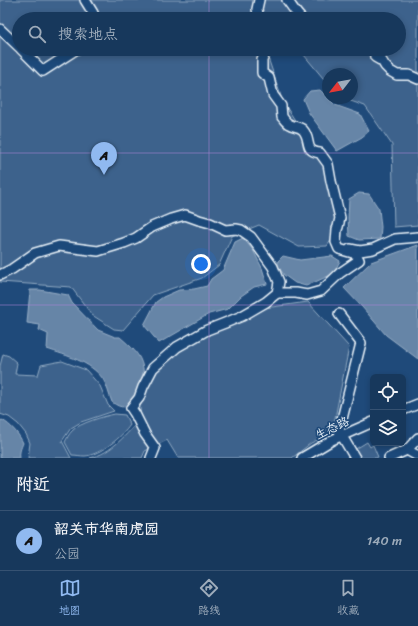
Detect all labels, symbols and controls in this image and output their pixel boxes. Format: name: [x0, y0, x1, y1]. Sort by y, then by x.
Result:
search box: [12, 12, 406, 56]
text: 搜索地点: [58, 21, 118, 47]
icon: search: [26, 23, 48, 45]
north arrow: [322, 68, 358, 104]
pin: A: [91, 142, 117, 175]
your location: [191, 254, 211, 274]
map controls: [370, 374, 406, 446]
button: locate: [370, 374, 406, 410]
street label: 生态路: [311, 410, 353, 446]
button: layers: [370, 410, 406, 446]
text: 附近: [16, 469, 50, 499]
text: 韶关市华南虎园: [54, 516, 159, 542]
text: A: [25, 529, 33, 552]
text: 140 m: [367, 529, 402, 552]
text: 公园: [54, 542, 80, 565]
tab: 地图: [59, 577, 81, 620]
tab: 路线: [198, 577, 220, 620]
tab: 收藏: [337, 577, 359, 620]

